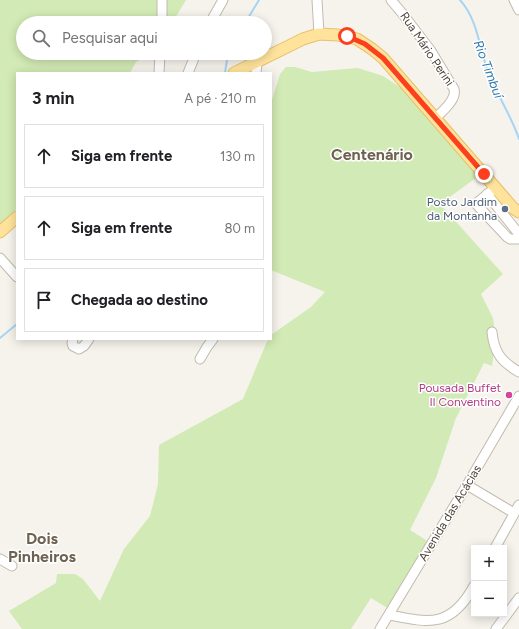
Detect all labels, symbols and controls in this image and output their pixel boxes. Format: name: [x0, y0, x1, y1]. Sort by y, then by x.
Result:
street label: Rua Mário Perini: [397, 9, 457, 89]
search box: [16, 16, 272, 60]
icon: search: [30, 27, 52, 49]
route start: [338, 27, 356, 45]
text: Pesquisar aqui: [62, 29, 158, 47]
water label: Rio Timbuí: [471, 38, 507, 102]
text: 3 min: [32, 88, 74, 108]
text: A pé · 210 m: [184, 91, 256, 106]
icon: ahead: [33, 145, 55, 167]
district label: Centenário: [331, 145, 413, 164]
text: Siga em frente: [71, 147, 172, 165]
text: 130 m: [220, 149, 255, 164]
route end: [475, 165, 493, 183]
place label: Posto Jardim da Montanha: [427, 195, 497, 223]
marker: Posto Jardim da Montanha: [500, 204, 510, 214]
icon: ahead: [33, 217, 55, 239]
text: Siga em frente: [71, 219, 172, 237]
text: 80 m: [224, 221, 255, 236]
icon: arrive: [33, 289, 55, 311]
text: Chegada ao destino: [71, 291, 208, 309]
place label: Pousada Buffet Il Conventino: [419, 381, 501, 409]
marker: Pousada Buffet Il Conventino: [504, 390, 514, 400]
street label: Avenida das Acácias: [416, 462, 484, 564]
district label: Dois Pinheiros: [8, 529, 77, 566]
map controls: [471, 545, 507, 617]
button: +: [471, 545, 507, 581]
button: −: [471, 581, 507, 617]

